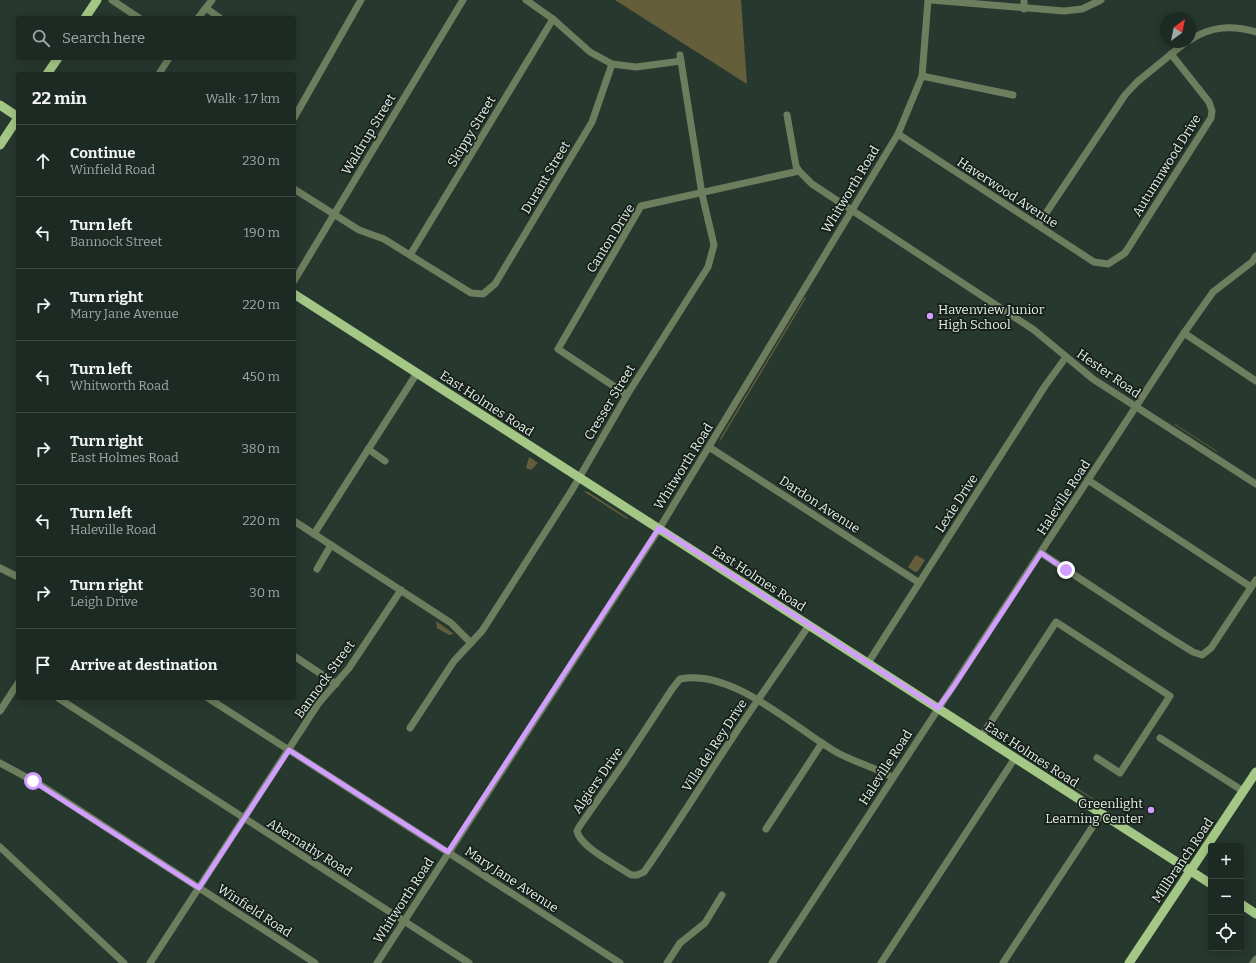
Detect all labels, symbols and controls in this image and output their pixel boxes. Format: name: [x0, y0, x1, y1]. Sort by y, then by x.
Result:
north arrow: [1160, 12, 1196, 48]
search box: [16, 16, 296, 60]
icon: search: [30, 27, 52, 49]
text: Search here: [62, 29, 145, 47]
text: 22 min: [32, 88, 87, 109]
text: Walk · 1.7 km: [206, 91, 280, 106]
street label: Waldrup Street: [338, 91, 399, 177]
street label: Skippy Street: [444, 93, 499, 170]
street label: Autumnwood Drive: [1129, 112, 1204, 219]
street label: Durant Street: [518, 138, 573, 216]
street label: Whitworth Road: [819, 143, 882, 236]
text: Continue: [70, 144, 136, 162]
icon: ahead: [32, 150, 54, 172]
text: 230 m: [242, 153, 280, 168]
street label: Haverwood Avenue: [954, 154, 1061, 231]
text: Winfield Road: [70, 162, 155, 177]
street label: Canton Drive: [583, 201, 638, 275]
text: Turn left: [70, 216, 132, 234]
icon: left: [32, 222, 54, 244]
text: 190 m: [244, 225, 280, 240]
text: Bannock Street: [70, 234, 162, 249]
text: Turn right: [70, 288, 143, 306]
icon: right: [32, 294, 54, 316]
text: 220 m: [243, 297, 280, 312]
place label: Havenview Junior High School: [938, 302, 1045, 332]
text: Mary Jane Avenue: [70, 306, 179, 321]
marker: Havenview Junior High School: [925, 311, 935, 321]
street label: Hester Road: [1074, 346, 1144, 401]
text: Turn left: [70, 360, 132, 378]
street label: Cresser Street: [581, 362, 638, 443]
icon: left: [32, 366, 54, 388]
street label: East Holmes Road: [437, 368, 537, 439]
text: 450 m: [242, 369, 280, 384]
text: Whitworth Road: [70, 378, 169, 393]
street label: Whitworth Road: [651, 420, 716, 512]
text: Turn right: [70, 432, 143, 450]
icon: right: [32, 438, 54, 460]
text: 380 m: [241, 441, 280, 456]
text: East Holmes Road: [70, 450, 179, 465]
street label: Haleville Road: [1034, 457, 1093, 538]
street label: Lexie Drive: [932, 471, 981, 535]
street label: Dardon Avenue: [777, 473, 863, 536]
text: Turn left: [70, 504, 132, 522]
icon: left: [32, 510, 54, 532]
text: 220 m: [243, 513, 280, 528]
text: Haleville Road: [70, 522, 156, 537]
street label: East Holmes Road: [709, 543, 809, 614]
route end: [1057, 561, 1075, 579]
text: Turn right: [70, 576, 143, 594]
icon: right: [32, 582, 54, 604]
text: 30 m: [249, 585, 280, 600]
text: Leigh Drive: [70, 594, 138, 609]
street label: Bannock Street: [291, 637, 358, 721]
icon: arrive: [32, 654, 54, 676]
text: Arrive at destination: [70, 656, 217, 674]
street label: Villa del Rey Drive: [679, 696, 750, 794]
street label: East Holmes Road: [982, 719, 1082, 790]
street label: Haleville Road: [856, 727, 915, 808]
street label: Algiers Drive: [569, 744, 626, 816]
route start: [24, 772, 42, 790]
place label: Greenlight Learning Center: [1045, 796, 1143, 826]
marker: Greenlight Learning Center: [1146, 805, 1156, 815]
street label: Abernathy Road: [265, 815, 355, 880]
street label: Millbranch Road: [1149, 815, 1216, 905]
map controls: [1208, 843, 1244, 951]
button: +: [1208, 843, 1244, 879]
street label: Mary Jane Avenue: [462, 844, 561, 915]
street label: Whitworth Road: [370, 854, 437, 946]
button: −: [1208, 879, 1244, 915]
street label: Winfield Road: [215, 881, 295, 940]
button: locate: [1208, 915, 1244, 951]

